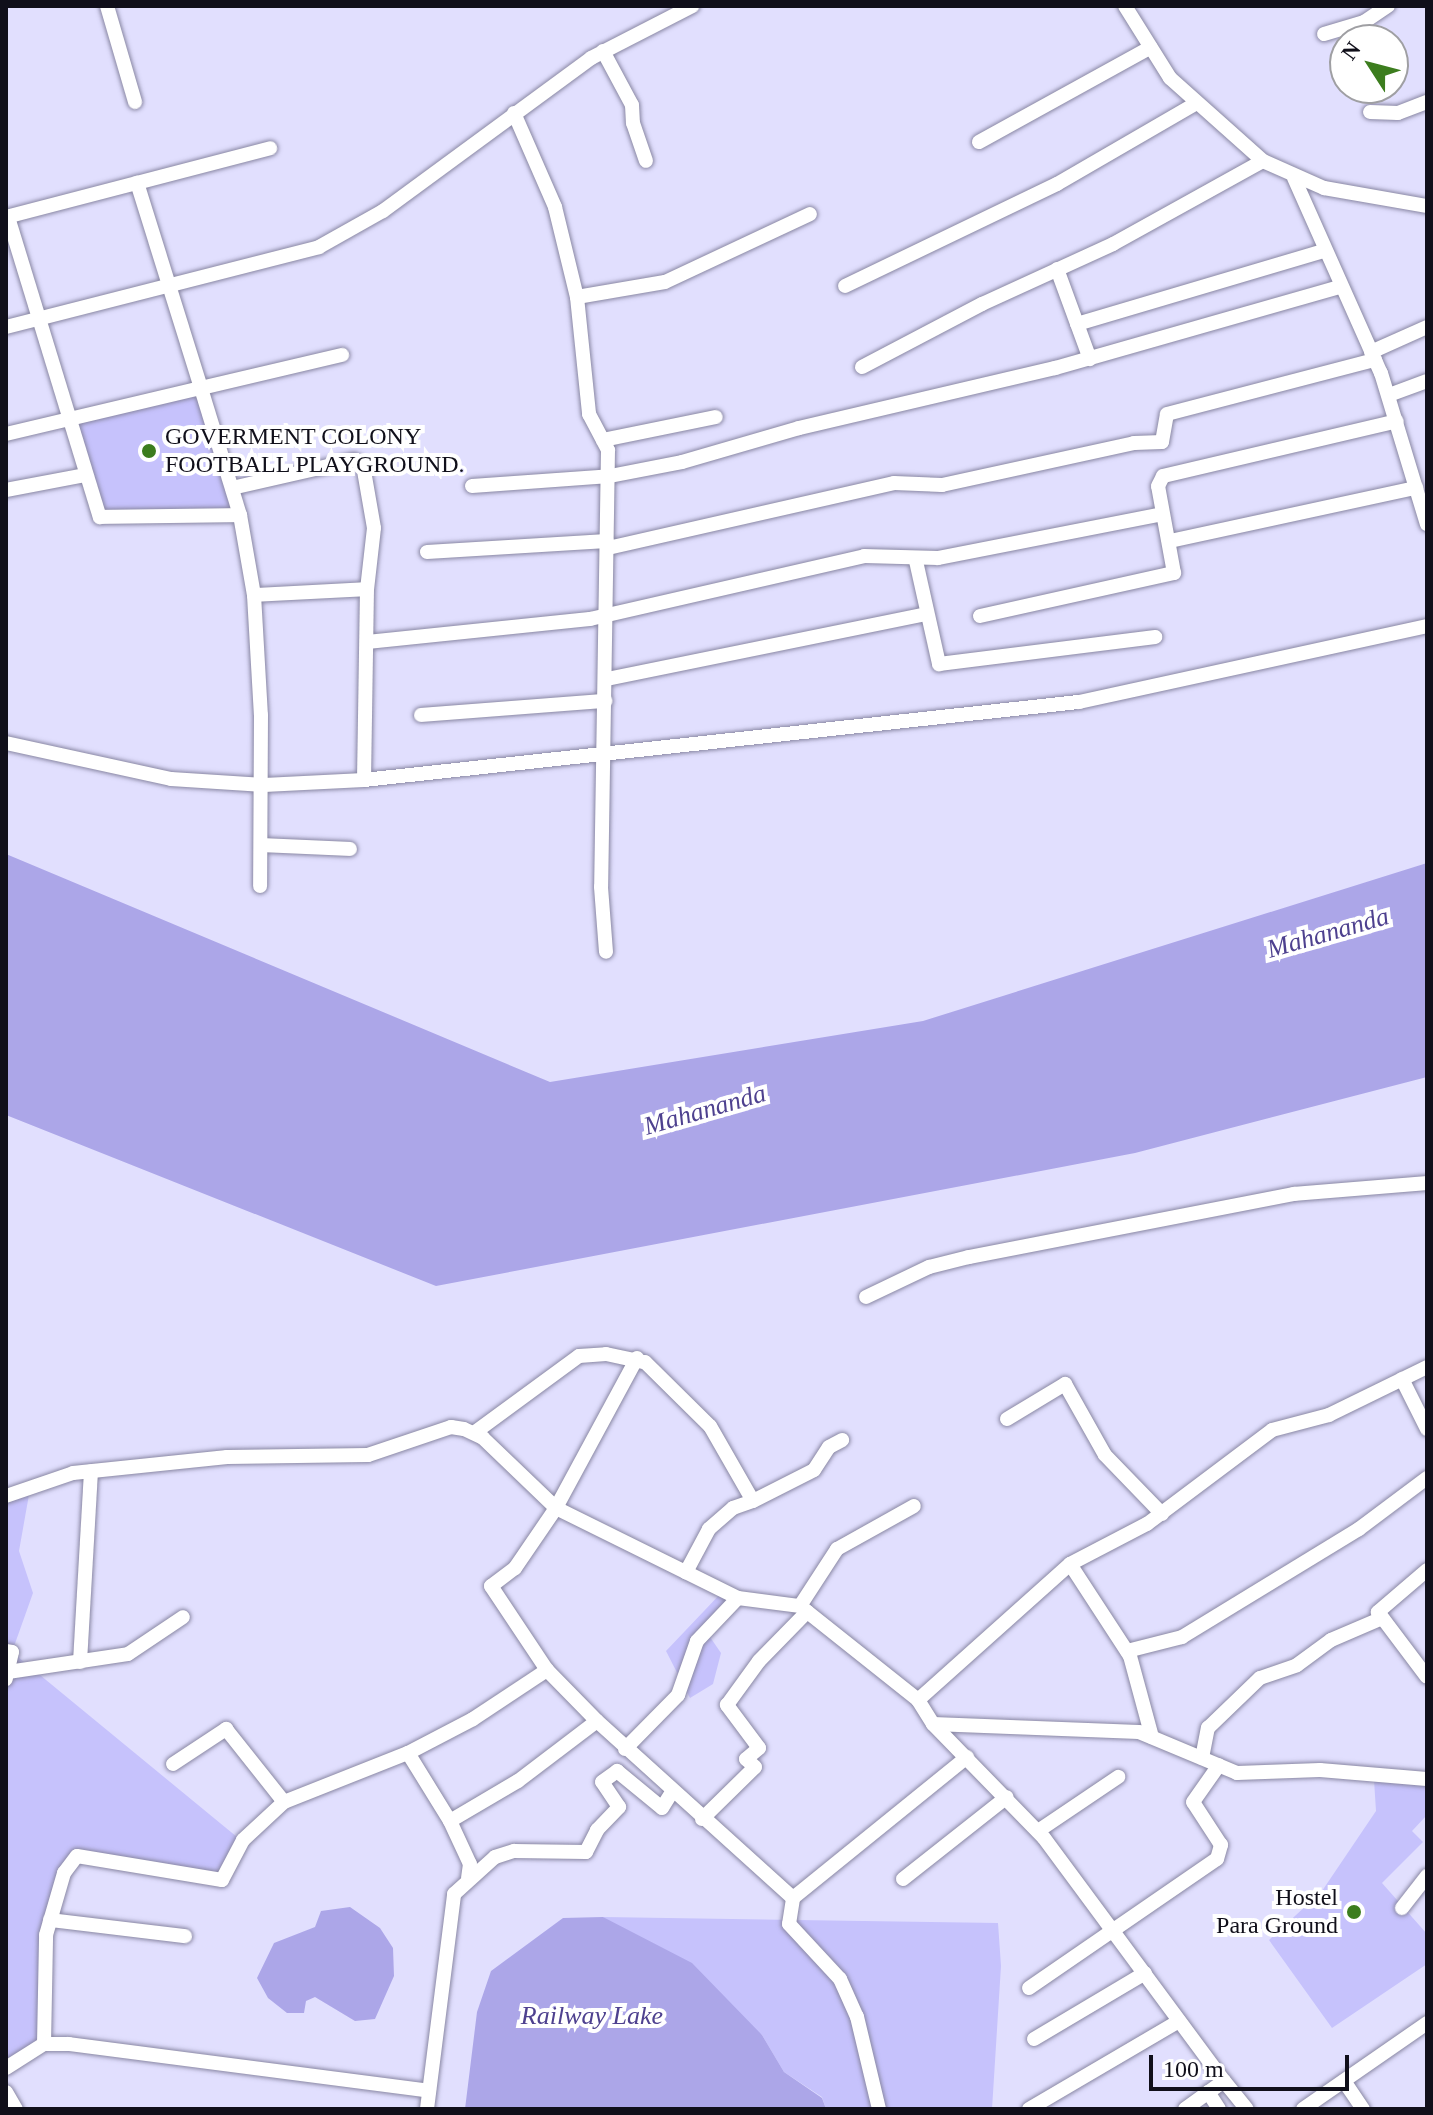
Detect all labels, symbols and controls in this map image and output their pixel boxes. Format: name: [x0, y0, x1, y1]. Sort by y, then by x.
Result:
north arrow: [1329, 24, 1409, 104]
text: N: [1336, 37, 1366, 65]
place label: GOVERMENT COLONY FOOTBALL PLAYGROUND.: [165, 423, 465, 479]
marker: GOVERMENT COLONY FOOTBALL PLAYGROUND.: [140, 442, 158, 460]
water label: Mahananda: [1263, 901, 1393, 965]
water label: Mahananda: [640, 1078, 770, 1142]
place label: Hostel Para Ground: [1216, 1884, 1338, 1940]
marker: Hostel Para Ground: [1345, 1903, 1363, 1921]
water label: Railway Lake: [521, 2000, 663, 2032]
scale bar: [1153, 2039, 1353, 2089]
text: 100 m: [1163, 2056, 1224, 2082]

